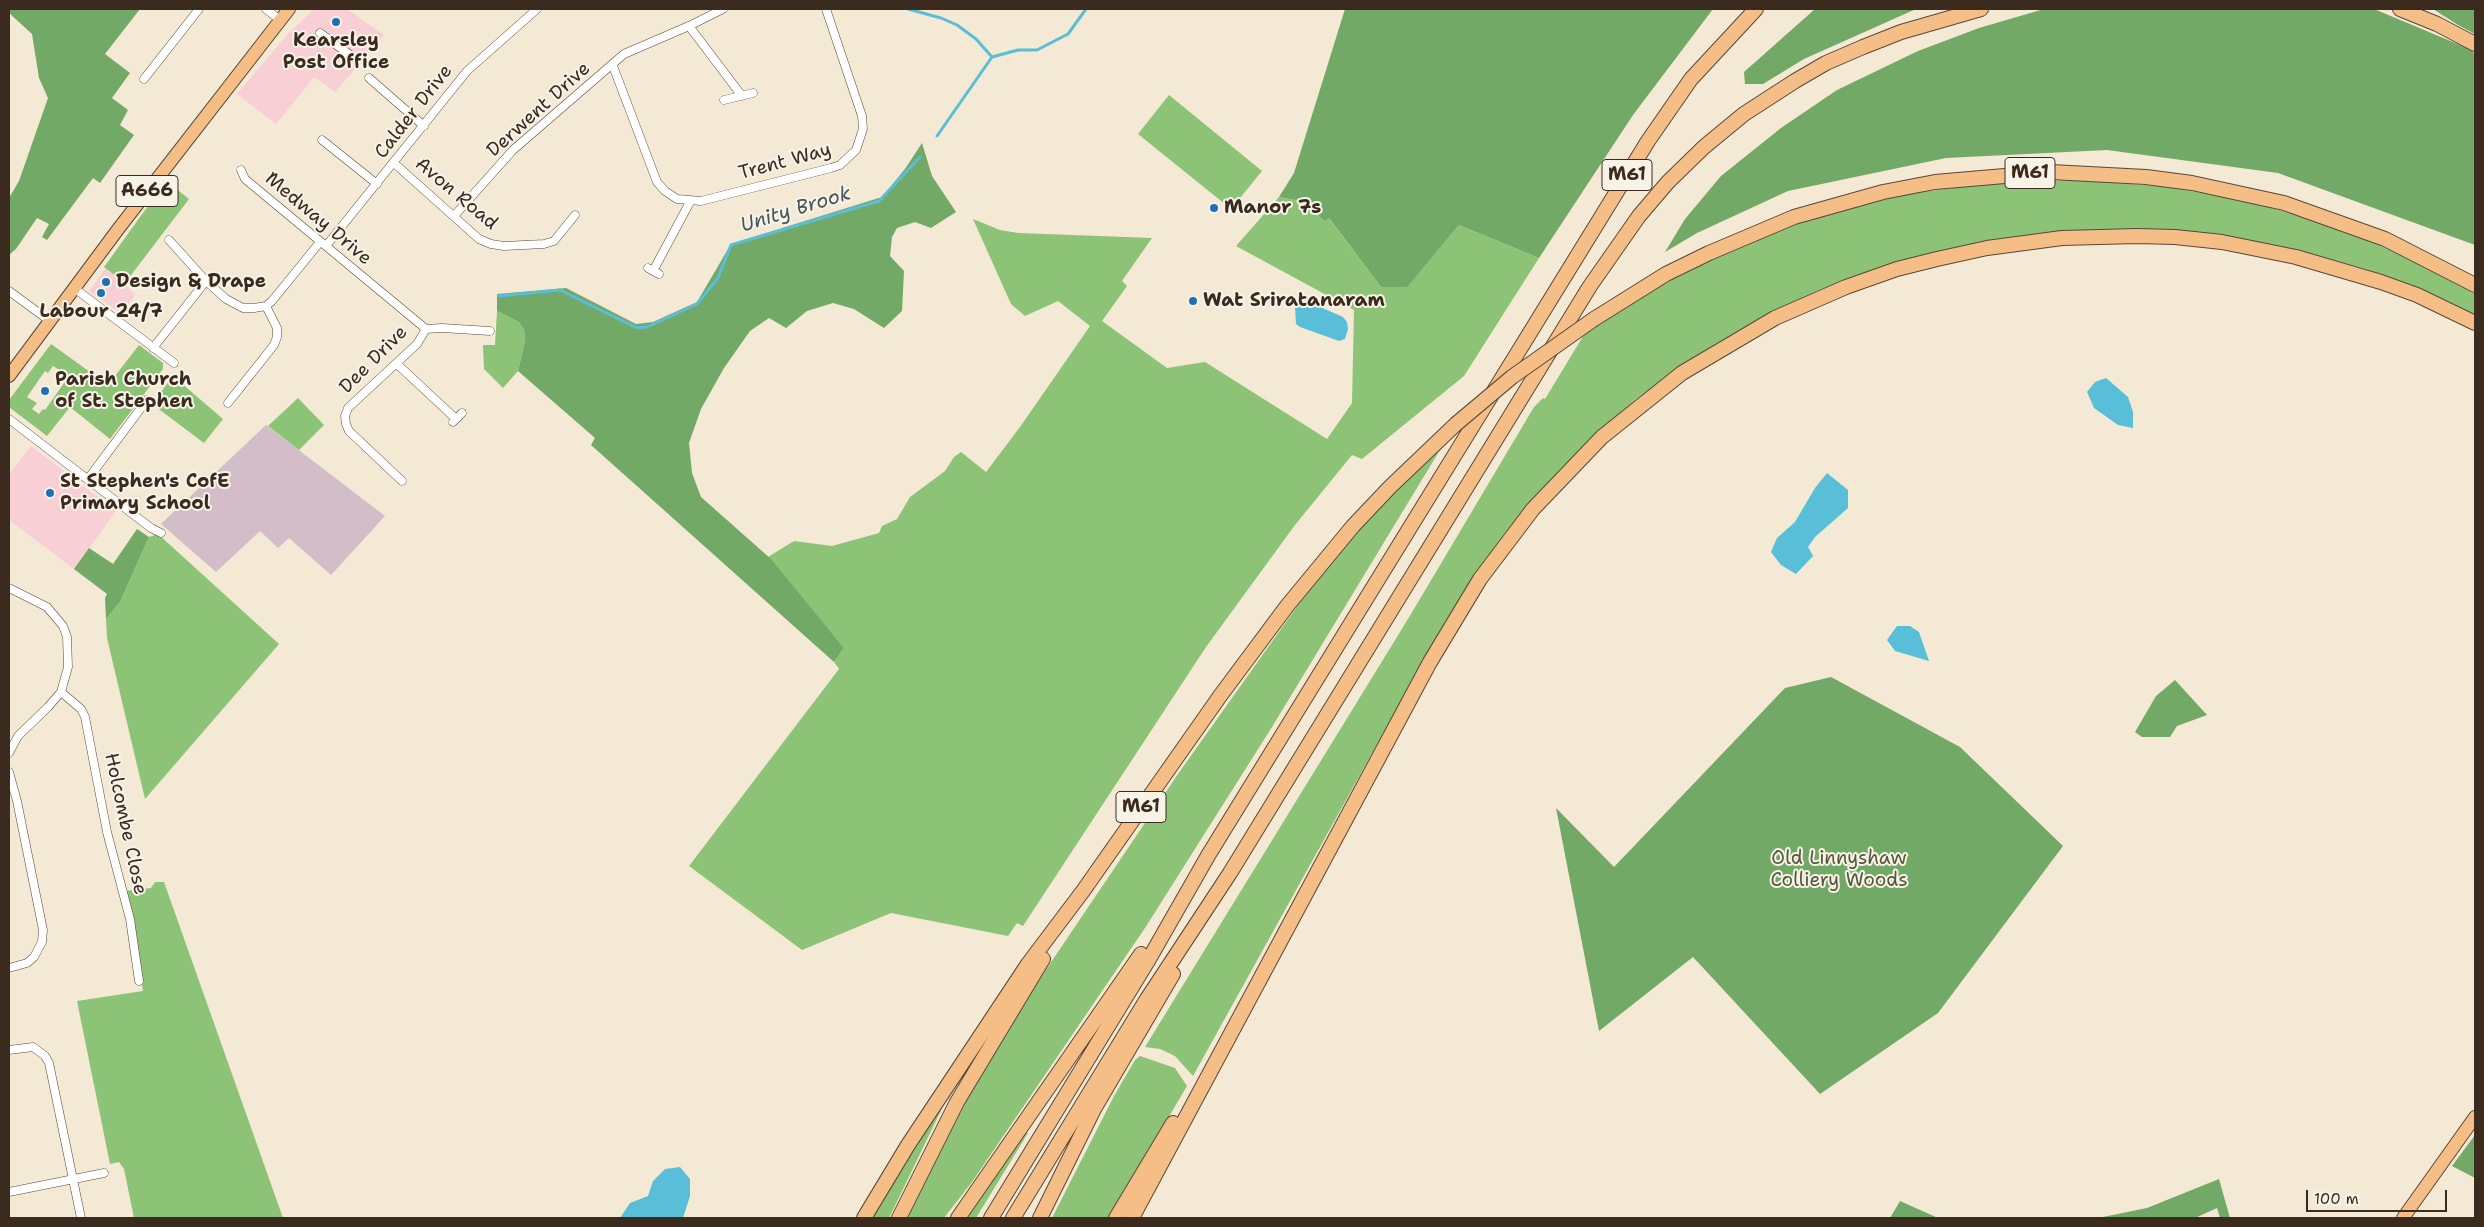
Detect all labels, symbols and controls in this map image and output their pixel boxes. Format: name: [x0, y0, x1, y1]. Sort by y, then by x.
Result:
marker: Kearsley Post Office: [330, 16, 342, 28]
place label: Kearsley Post Office: [283, 30, 389, 74]
street label: Derwent Drive: [483, 58, 595, 162]
street label: Calder Drive: [370, 60, 458, 164]
street label: Trent Way: [736, 139, 834, 185]
street label: Avon Road: [410, 153, 502, 235]
road number: M61: [2005, 158, 2055, 188]
road number: M61: [1602, 160, 1652, 190]
street label: Medway Drive: [260, 168, 376, 270]
road number: A666: [116, 176, 178, 207]
water label: Unity Brook: [738, 182, 854, 238]
place label: Manor 7s: [1224, 197, 1321, 219]
marker: Manor 7s: [1208, 202, 1220, 214]
place label: Design & Drape: [116, 271, 266, 293]
marker: Design & Drape: [100, 276, 112, 288]
marker: Labour 24/7: [95, 287, 107, 299]
place label: Wat Sriratanaram: [1203, 290, 1385, 312]
marker: Wat Sriratanaram: [1187, 295, 1199, 307]
place label: Labour 24/7: [39, 301, 163, 323]
street label: Dee Drive: [335, 321, 413, 399]
place label: Parish Church of St. Stephen: [55, 369, 193, 413]
marker: Parish Church of St. Stephen: [39, 385, 51, 397]
place label: St Stephen's CofE Primary School: [60, 471, 230, 515]
marker: St Stephen's CofE Primary School: [44, 487, 56, 499]
street label: Holcombe Close: [99, 751, 151, 897]
road number: M61: [1116, 792, 1166, 822]
park label: Old Linnyshaw Colliery Woods: [1770, 848, 1908, 892]
scale bar: [2309, 1180, 2450, 1212]
text: 100 m: [2314, 1189, 2359, 1209]

